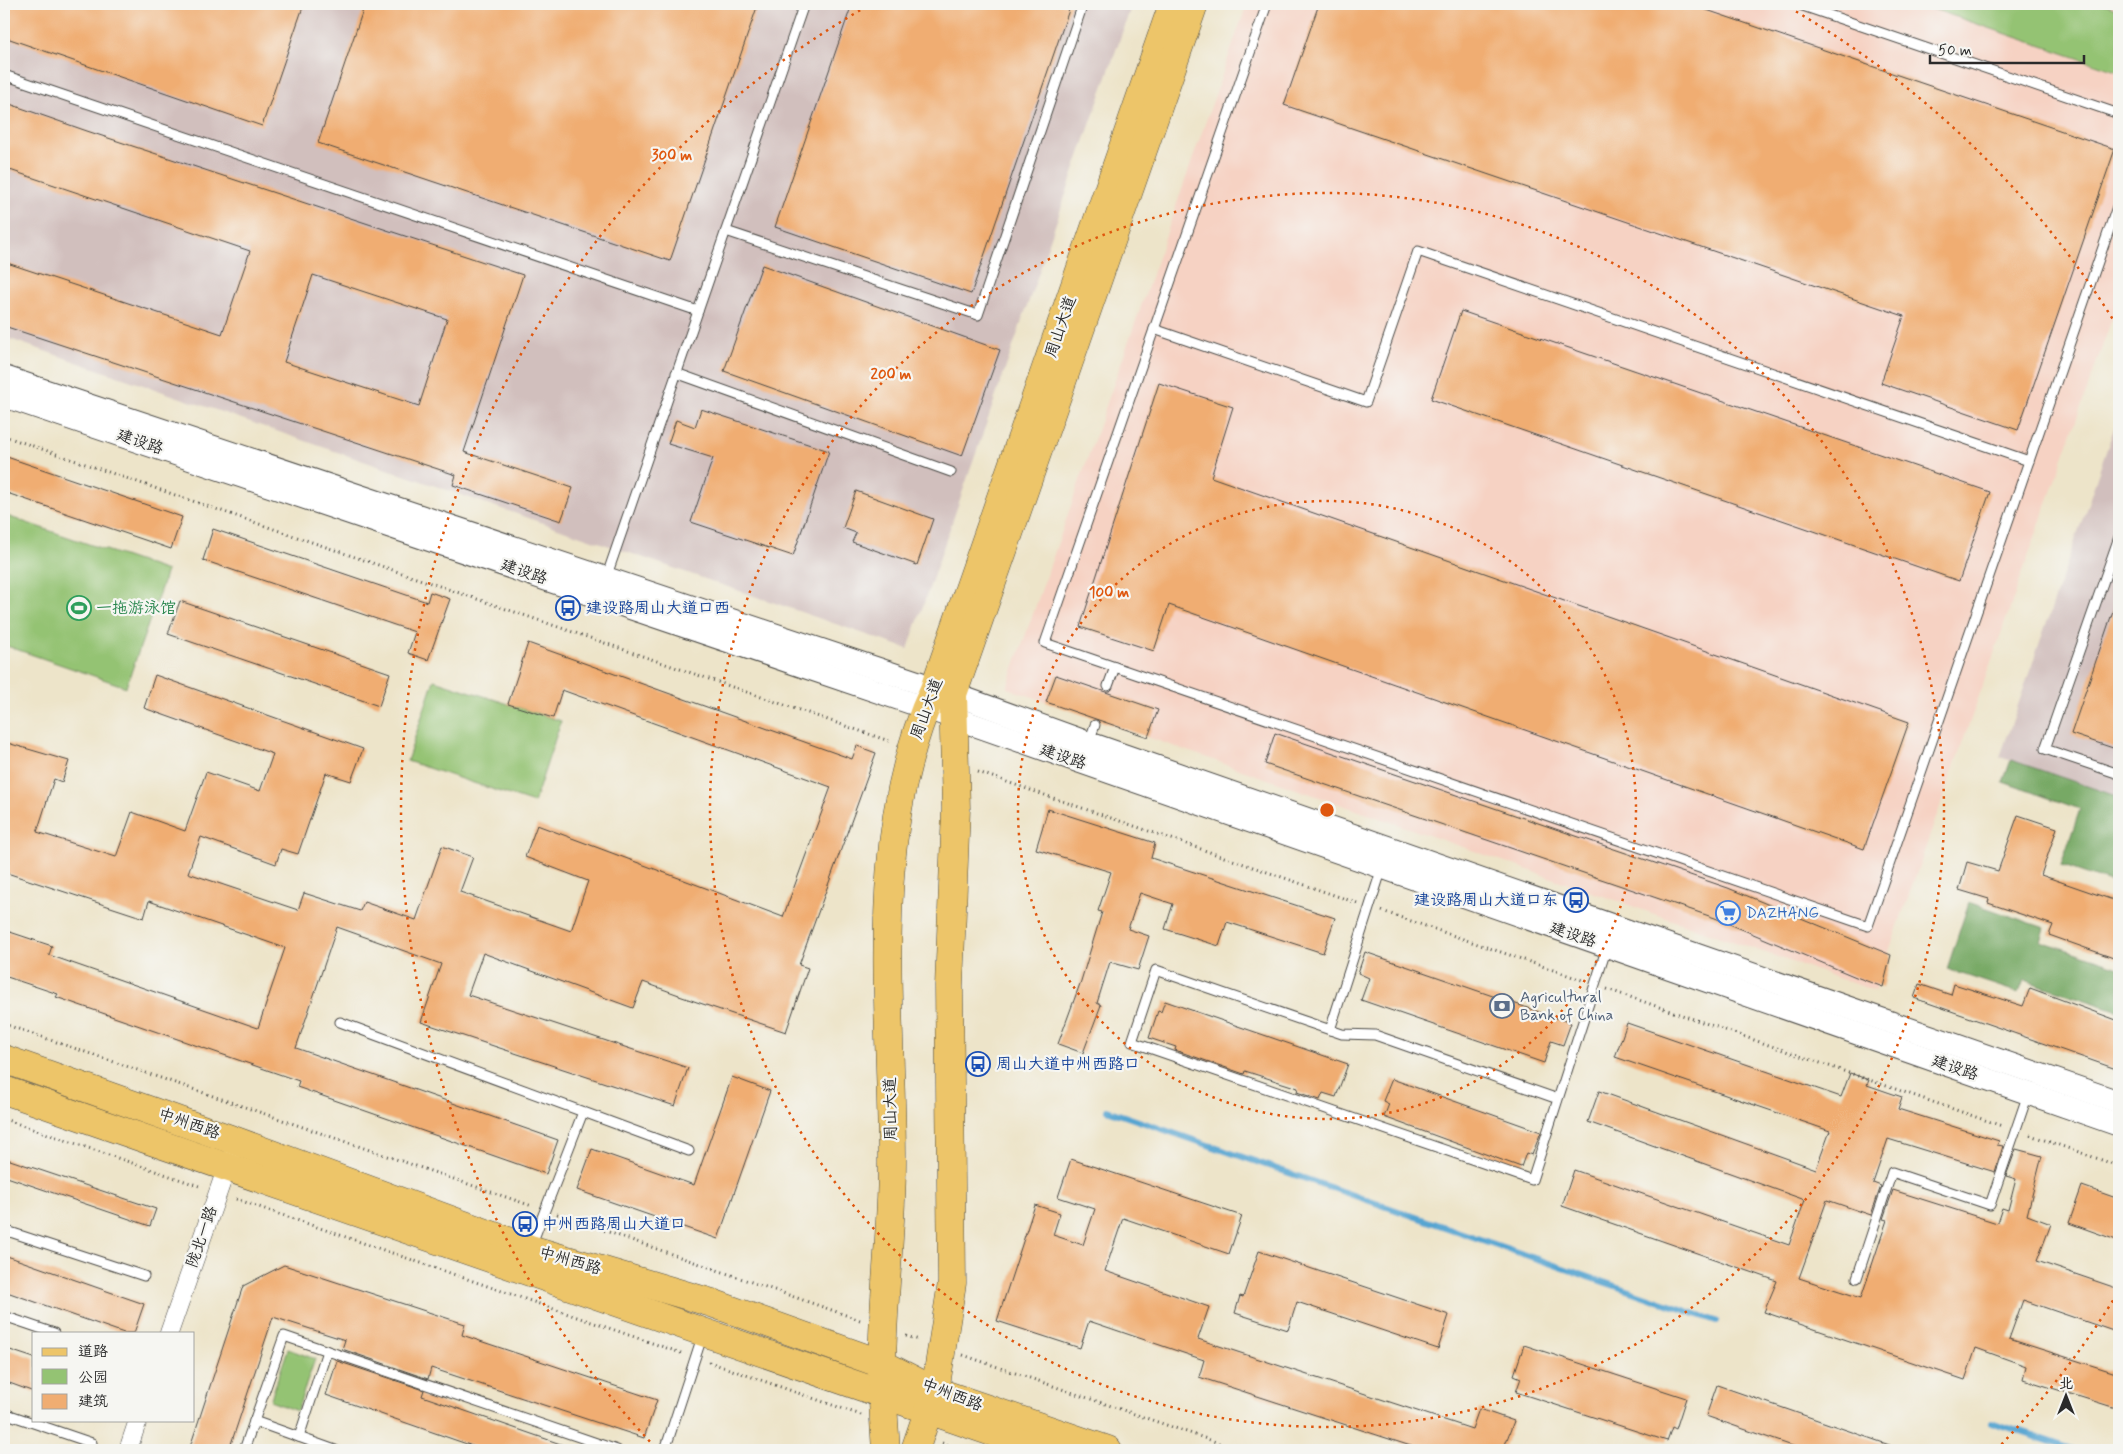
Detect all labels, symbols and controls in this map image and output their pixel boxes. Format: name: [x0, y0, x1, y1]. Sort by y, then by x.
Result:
scale bar: [1930, 32, 2084, 64]
text: 50 m: [1938, 41, 1972, 61]
text: 300 m: [652, 146, 692, 166]
street label: 周山大道: [1041, 293, 1081, 361]
text: 200 m: [871, 365, 912, 385]
street label: 建设路: [114, 424, 166, 460]
street label: 建设路: [498, 554, 550, 590]
text: 100 m: [1089, 583, 1129, 603]
sports icon: 一拖游泳馆: [66, 595, 92, 621]
bus stop icon: 建设路周山大道口西: [555, 595, 581, 621]
place label: 一拖游泳馆: [96, 598, 176, 619]
place label: 建设路周山大道口西: [586, 598, 730, 619]
street label: 周山大道: [906, 675, 948, 743]
street label: 建设路: [1037, 739, 1089, 775]
centre of rings: [1318, 801, 1336, 819]
bus stop icon: 建设路周山大道口东: [1563, 887, 1589, 913]
place label: 建设路周山大道口东: [1414, 890, 1558, 911]
supermarket icon: DAZHANG: [1715, 900, 1741, 926]
place label: DAZHANG: [1746, 903, 1819, 924]
street label: 建设路: [1547, 917, 1599, 953]
place label: Agricultural Bank of China: [1520, 987, 1614, 1026]
bank icon: Agricultural Bank of China: [1489, 993, 1515, 1019]
street label: 建设路: [1929, 1050, 1981, 1086]
bus stop icon: 周山大道中州西路口: [965, 1051, 991, 1077]
place label: 周山大道中州西路口: [996, 1054, 1140, 1075]
street label: 周山大道: [880, 1077, 902, 1141]
street label: 中州西路: [155, 1104, 223, 1144]
street label: 陇北一路: [182, 1203, 222, 1271]
bus stop icon: 中州西路周山大道口: [512, 1211, 538, 1237]
place label: 中州西路周山大道口: [542, 1214, 686, 1235]
street label: 中州西路: [536, 1242, 604, 1280]
legend: [32, 1332, 195, 1422]
text: 道路: [78, 1342, 108, 1362]
text: 公园: [78, 1368, 108, 1388]
north arrow: [2040, 1372, 2090, 1422]
street label: 中州西路: [918, 1374, 986, 1416]
text: 北: [2059, 1375, 2073, 1393]
text: 建筑: [78, 1392, 108, 1412]

